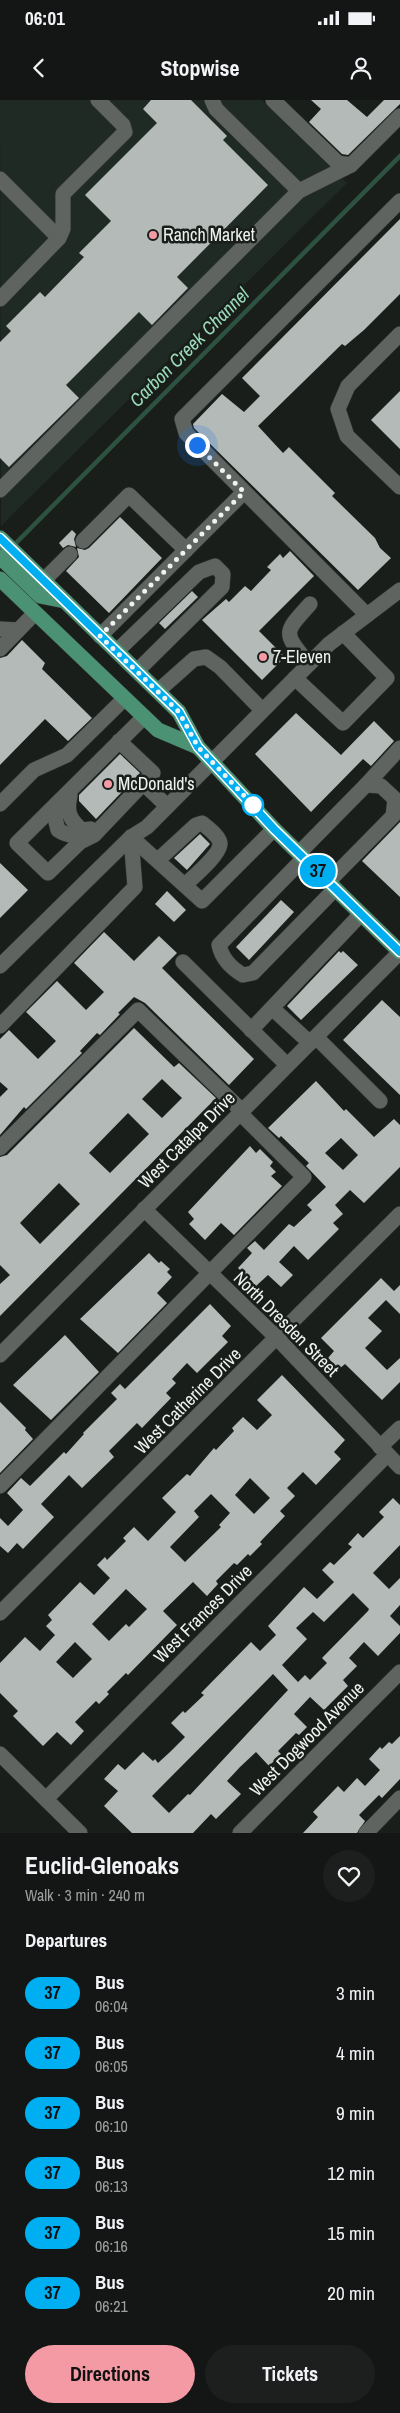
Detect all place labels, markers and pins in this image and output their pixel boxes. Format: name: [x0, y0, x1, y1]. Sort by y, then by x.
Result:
place label: Ranch Market: [163, 222, 255, 247]
marker: Ranch Market: [147, 229, 159, 241]
place label: 7-Eleven: [273, 644, 331, 669]
marker: 7-Eleven: [257, 651, 269, 663]
place label: McDonald's: [118, 771, 195, 796]
marker: McDonald's: [102, 778, 114, 790]
unlabelled marker: [242, 794, 264, 816]

